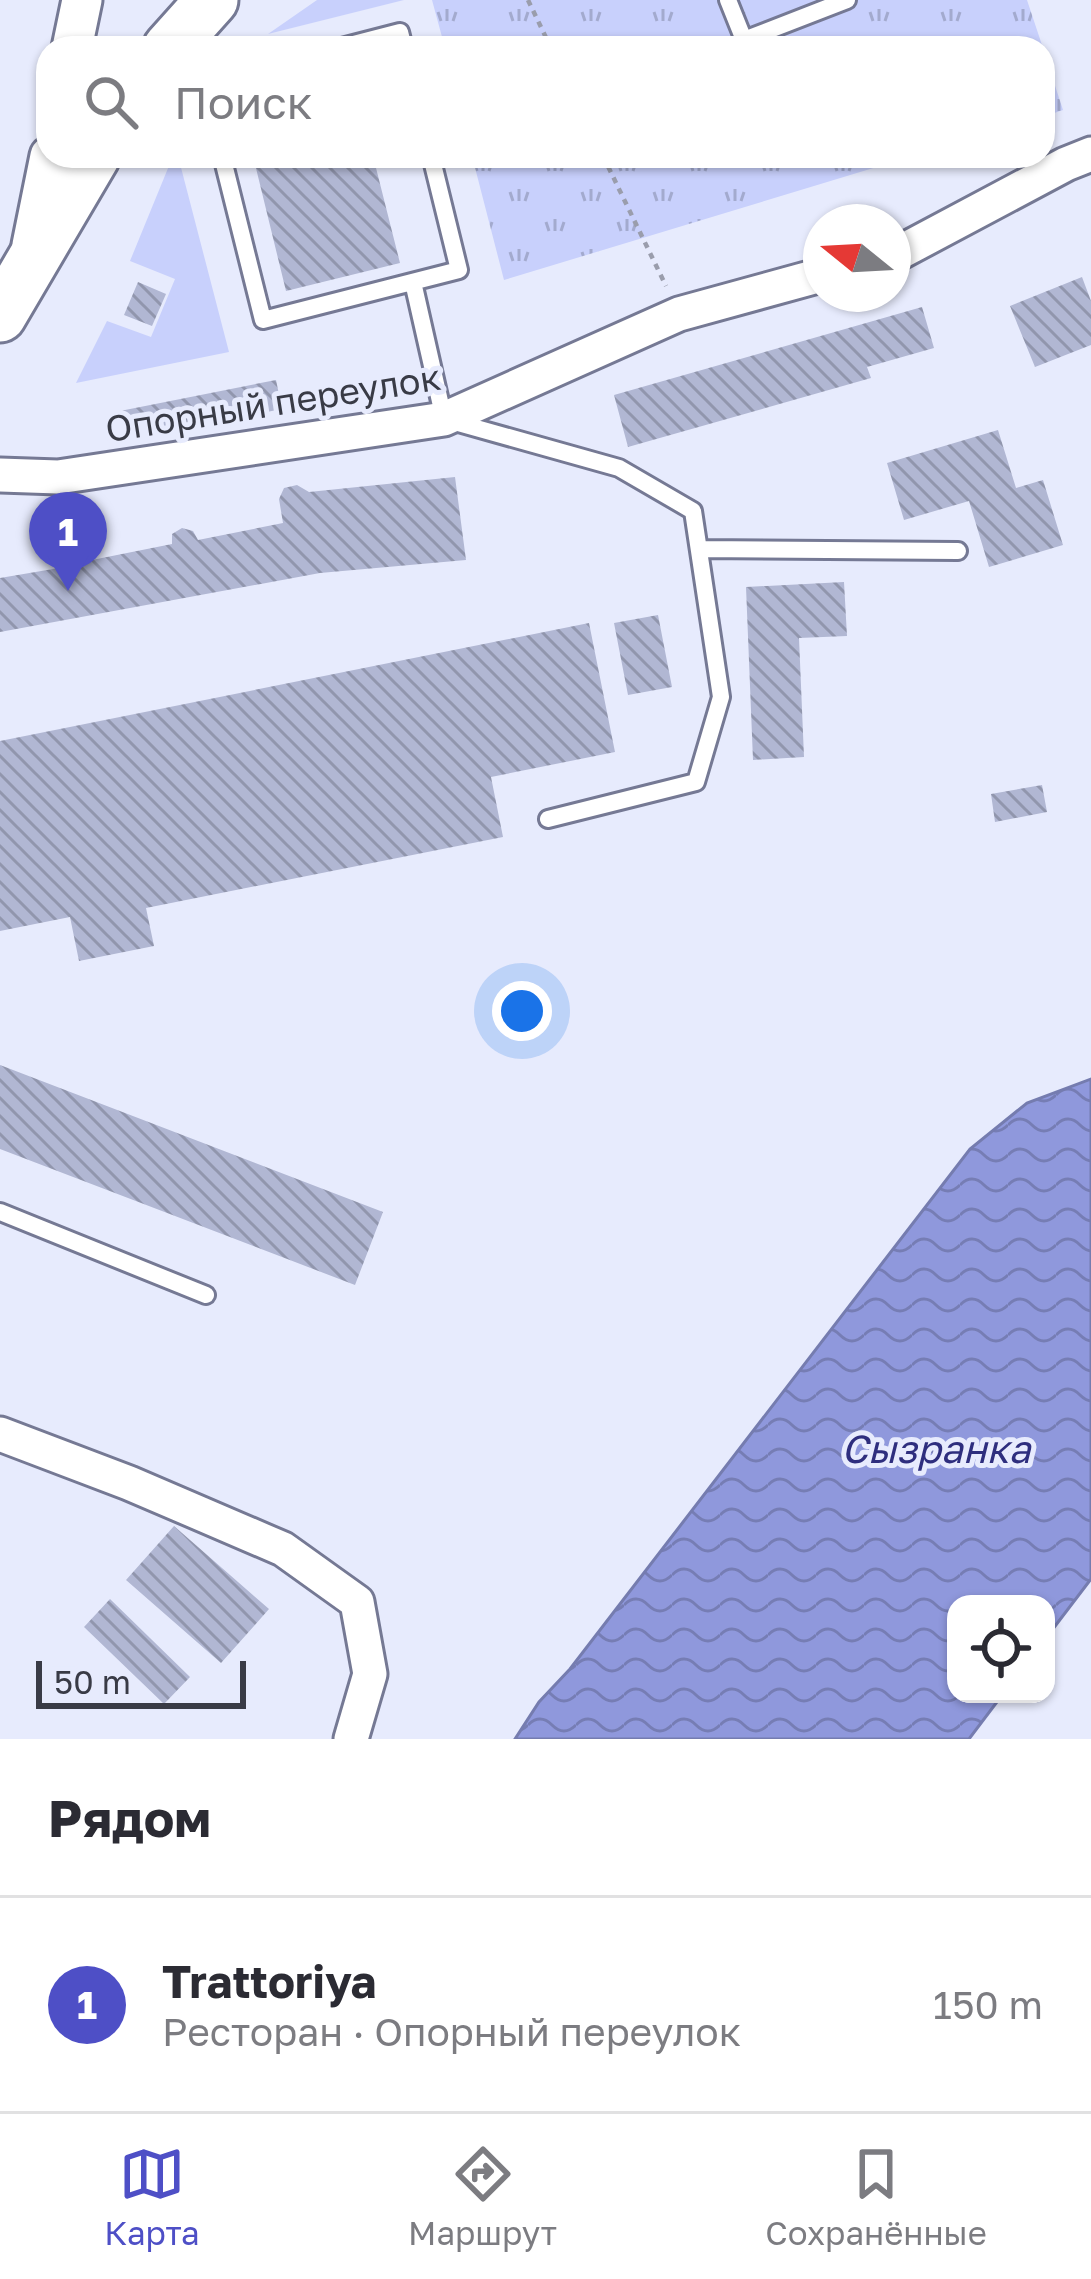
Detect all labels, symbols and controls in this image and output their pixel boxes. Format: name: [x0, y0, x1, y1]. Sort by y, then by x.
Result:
search box: [36, 36, 1055, 168]
icon: search: [78, 69, 144, 135]
text: Поиск: [174, 75, 313, 129]
north arrow: [803, 204, 911, 312]
street label: Опорный переулок: [102, 355, 444, 450]
pin: 1: [29, 492, 107, 591]
your location: [492, 981, 552, 1041]
water label: Сызранка: [841, 1425, 1033, 1472]
map controls: [947, 1595, 1055, 1703]
button: locate: [947, 1595, 1055, 1703]
scale bar: [36, 1655, 246, 1708]
text: 50 m: [54, 1662, 131, 1701]
text: Рядом: [48, 1787, 211, 1848]
text: Trattoriya: [162, 1954, 376, 2008]
text: 1: [77, 1981, 97, 2028]
text: 150 m: [933, 1981, 1043, 2028]
text: Ресторан · Опорный переулок: [162, 2008, 741, 2055]
tab: Карта: [104, 2141, 200, 2252]
tab: Маршрут: [408, 2141, 557, 2252]
tab: Сохранённые: [765, 2141, 987, 2252]

